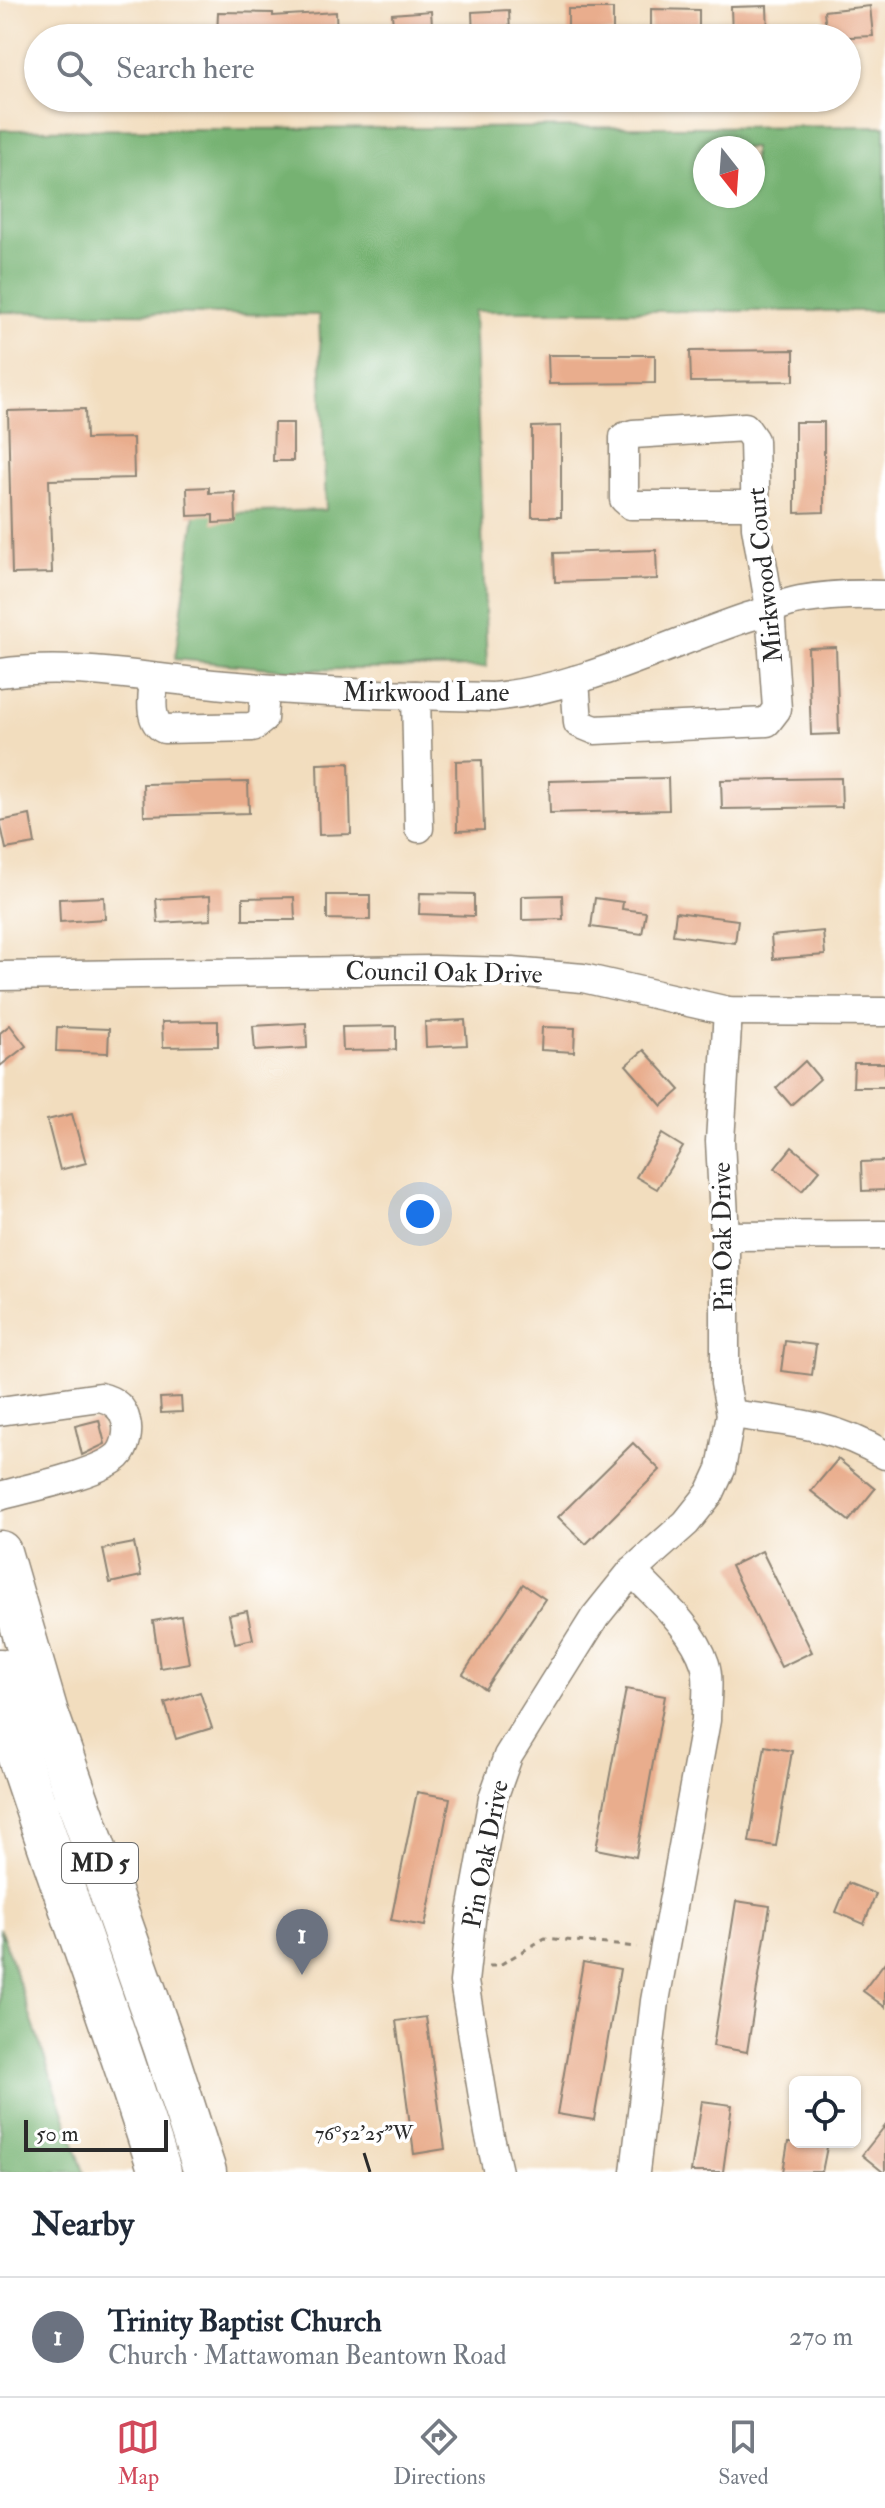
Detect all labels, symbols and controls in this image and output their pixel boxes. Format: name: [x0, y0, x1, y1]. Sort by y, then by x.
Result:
search box: [24, 24, 861, 112]
icon: search: [52, 46, 96, 90]
text: Search here: [116, 50, 255, 87]
north arrow: [693, 136, 765, 208]
street label: Mirkwood Court: [740, 486, 790, 664]
street label: Mirkwood Lane: [343, 677, 510, 709]
street label: Council Oak Drive: [345, 955, 543, 991]
street label: Pin Oak Drive: [706, 1162, 740, 1312]
your location: [400, 1194, 440, 1234]
street label: Pin Oak Drive: [456, 1777, 516, 1931]
road number: MD 5: [62, 1843, 138, 1883]
pin: 1: [276, 1909, 328, 1975]
map controls: [789, 2076, 861, 2148]
button: locate: [789, 2076, 861, 2148]
scale bar: [24, 2116, 168, 2152]
text: 50 m: [36, 2120, 78, 2148]
text: 76°52'25"W: [315, 2121, 414, 2146]
text: Nearby: [32, 2203, 134, 2246]
text: Trinity Baptist Church: [108, 2303, 382, 2340]
text: 1: [53, 2321, 63, 2353]
text: 270 m: [789, 2321, 853, 2353]
text: Church · Mattawoman Beantown Road: [108, 2340, 507, 2372]
tab: Map: [116, 2415, 160, 2491]
tab: Directions: [393, 2415, 486, 2491]
tab: Saved: [718, 2415, 769, 2491]

